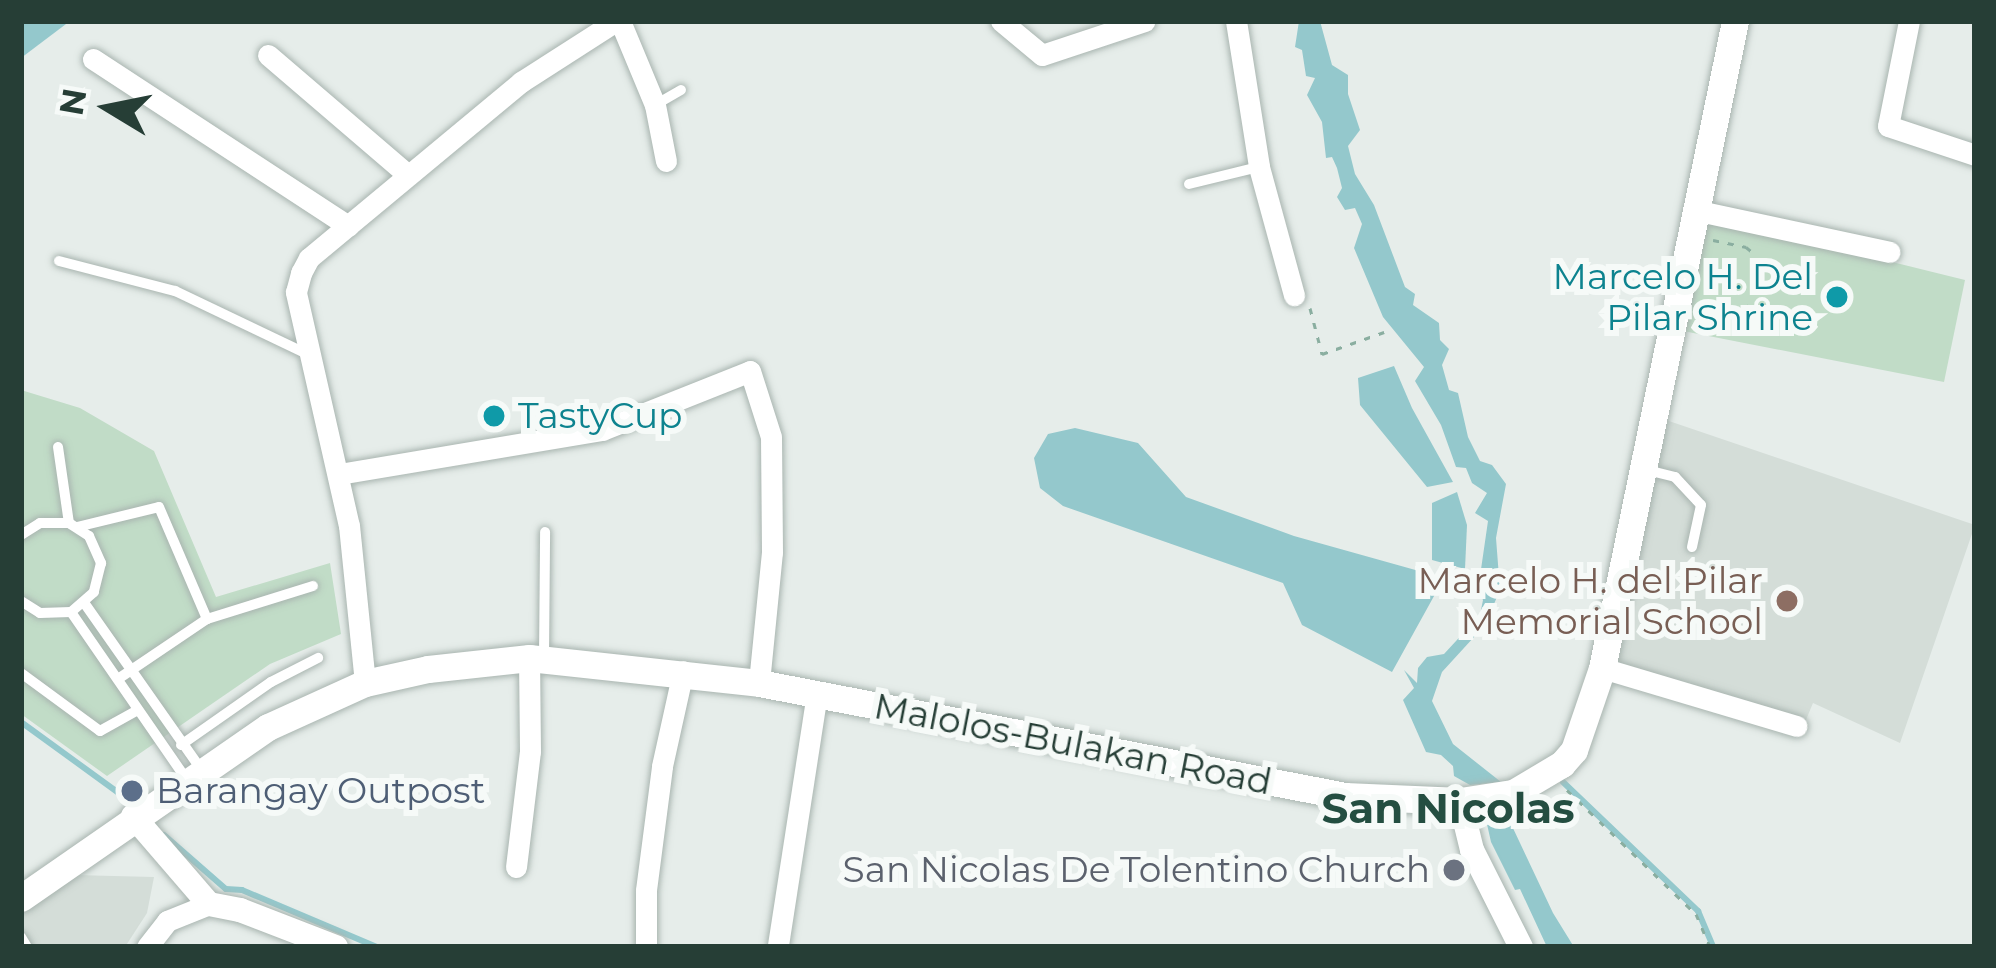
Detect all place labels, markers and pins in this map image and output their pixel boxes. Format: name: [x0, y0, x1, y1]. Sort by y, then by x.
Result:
place label: Marcelo H. Del Pilar Shrine: [1553, 254, 1813, 339]
marker: Marcelo H. Del Pilar Shrine: [1824, 284, 1850, 310]
place label: TastyCup: [518, 394, 682, 438]
marker: TastyCup: [481, 403, 507, 429]
place label: Marcelo H. del Pilar Memorial School: [1418, 558, 1763, 643]
marker: Marcelo H. del Pilar Memorial School: [1774, 588, 1800, 614]
place label: Barangay Outpost: [156, 769, 485, 813]
marker: Barangay Outpost: [119, 778, 145, 804]
place label: San Nicolas De Tolentino Church: [843, 848, 1430, 892]
marker: San Nicolas De Tolentino Church: [1441, 857, 1467, 883]

